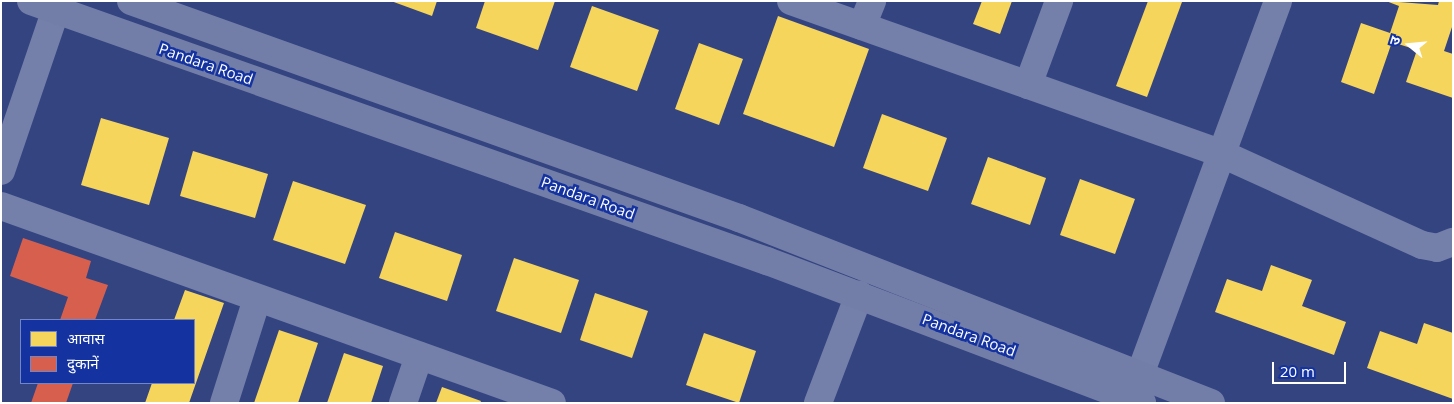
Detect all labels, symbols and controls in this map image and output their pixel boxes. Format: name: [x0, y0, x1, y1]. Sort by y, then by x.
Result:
north arrow: [1384, 20, 1434, 70]
text: उ: [1384, 34, 1404, 47]
street label: Pandara Road: [157, 40, 255, 88]
street label: Pandara Road: [539, 173, 637, 223]
street label: Pandara Road: [920, 310, 1018, 360]
legend: [20, 319, 195, 384]
text: आवास: [67, 328, 105, 348]
scale bar: [1274, 352, 1348, 384]
text: दुकानें: [67, 353, 99, 373]
text: 20 m: [1280, 361, 1315, 381]

